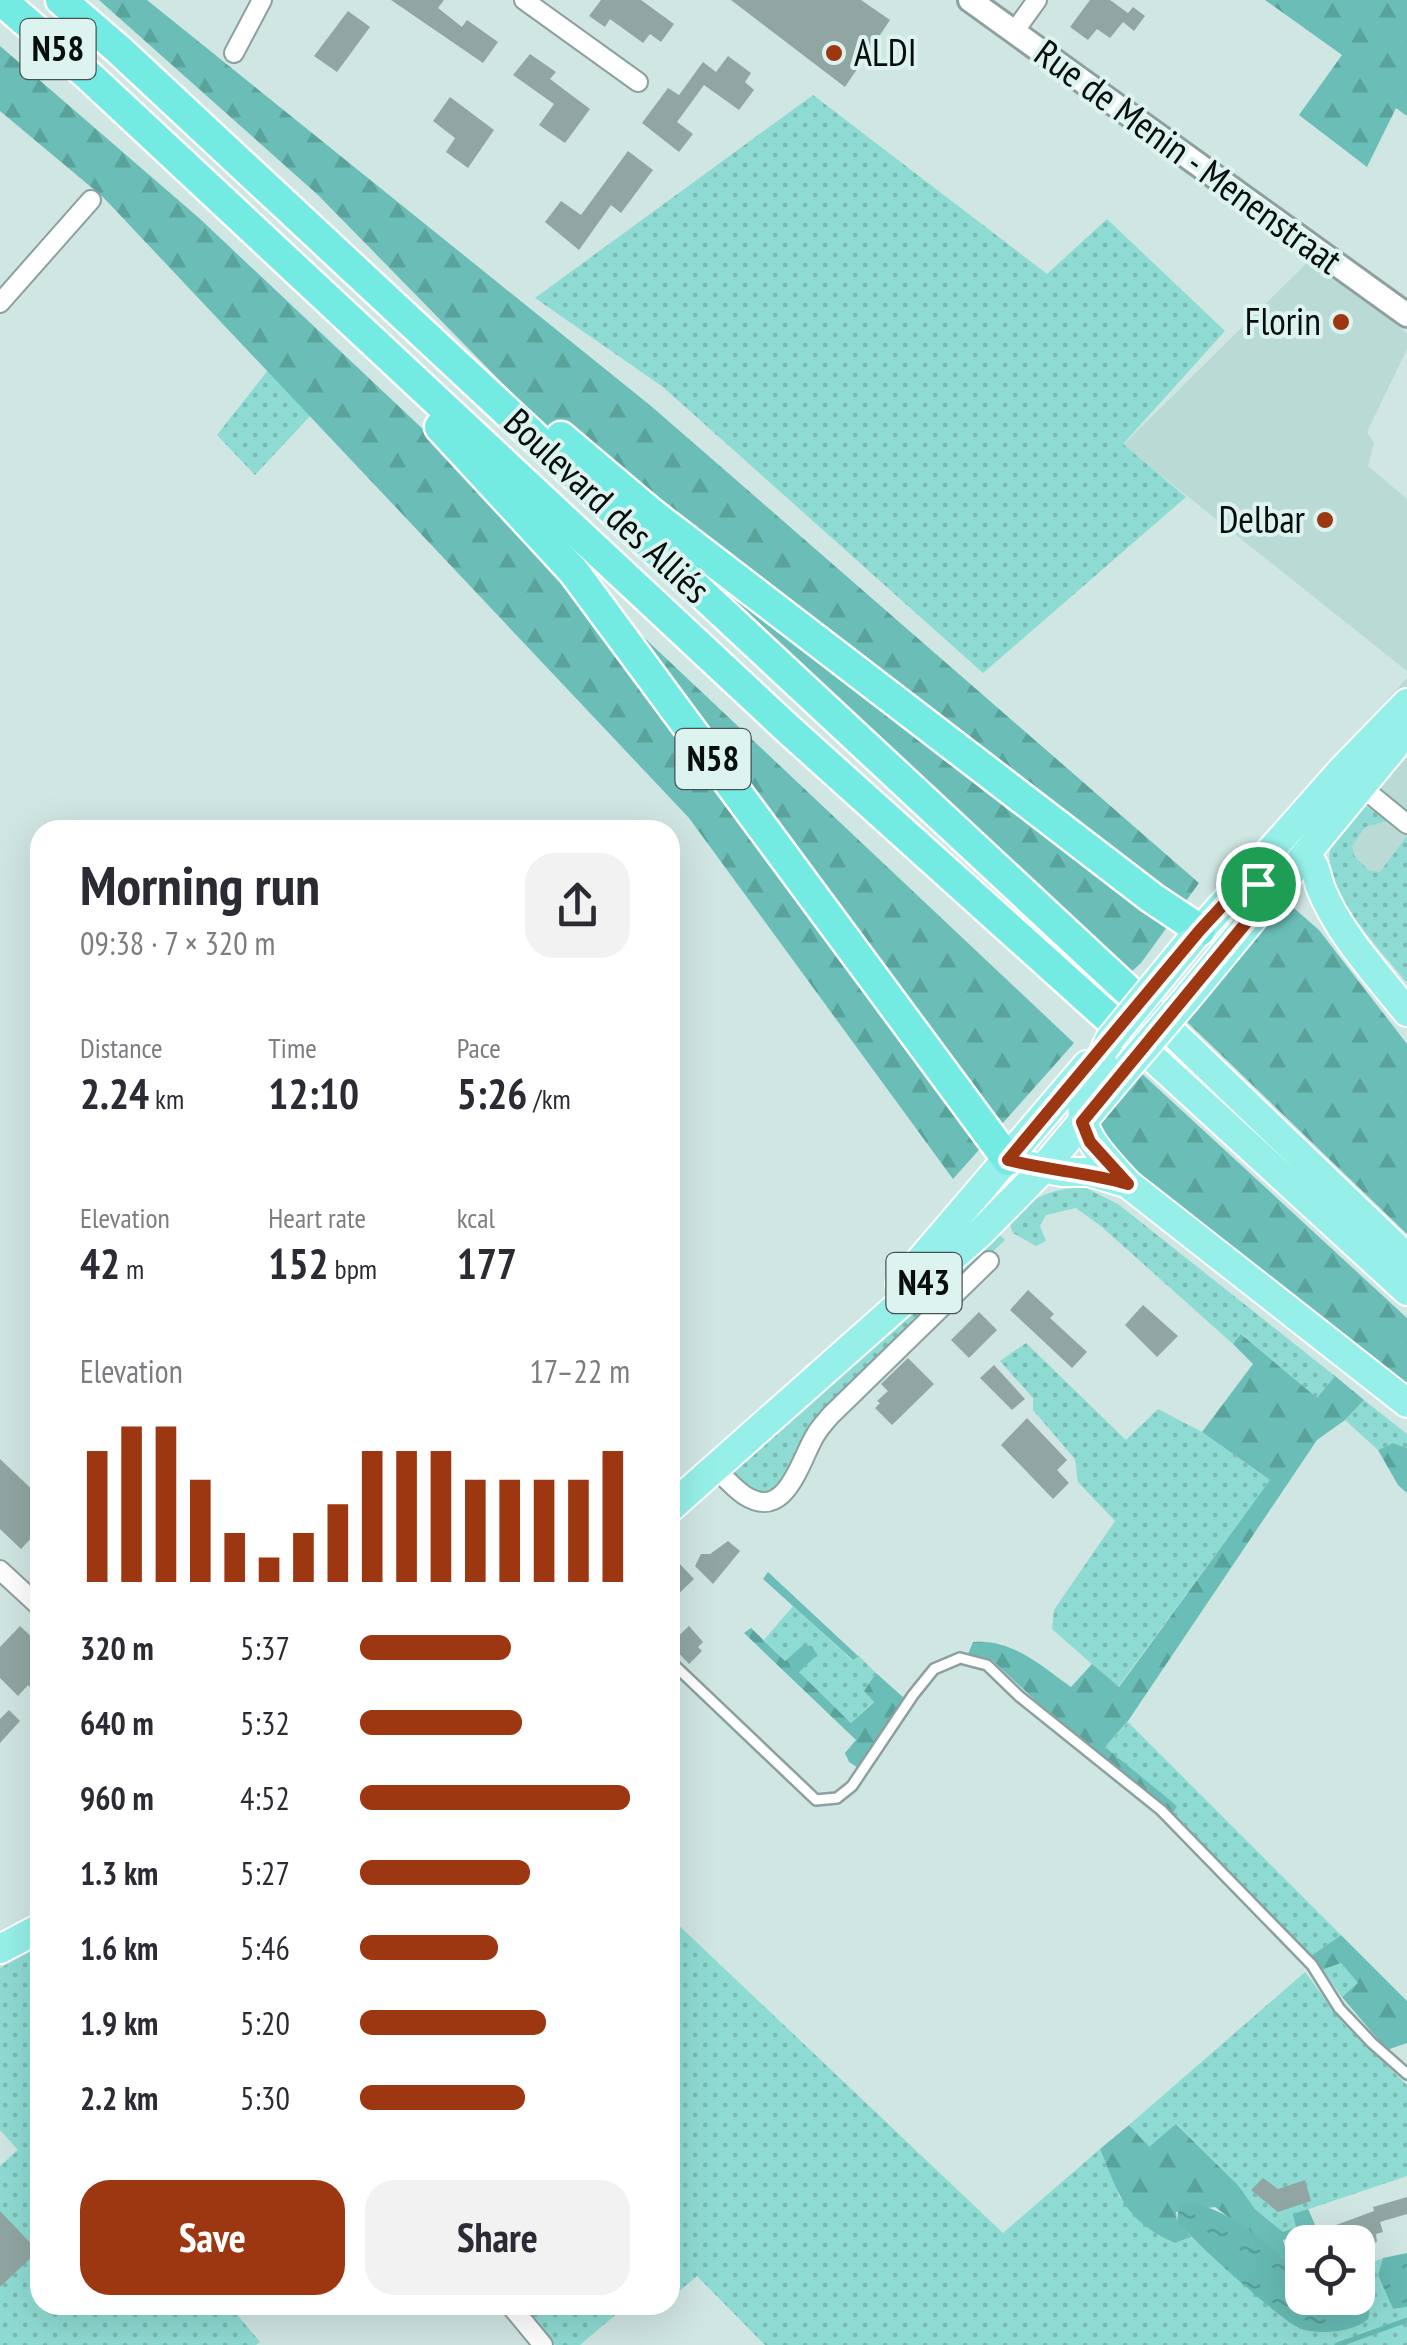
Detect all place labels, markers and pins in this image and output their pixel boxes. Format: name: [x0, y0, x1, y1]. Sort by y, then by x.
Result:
place label: ALDI: [854, 27, 917, 76]
marker: ALDI: [823, 42, 845, 64]
place label: Florin: [1245, 296, 1321, 345]
marker: Florin: [1330, 311, 1352, 333]
place label: Delbar: [1218, 494, 1306, 543]
marker: Delbar: [1314, 509, 1336, 531]
pin: [1216, 842, 1301, 927]

